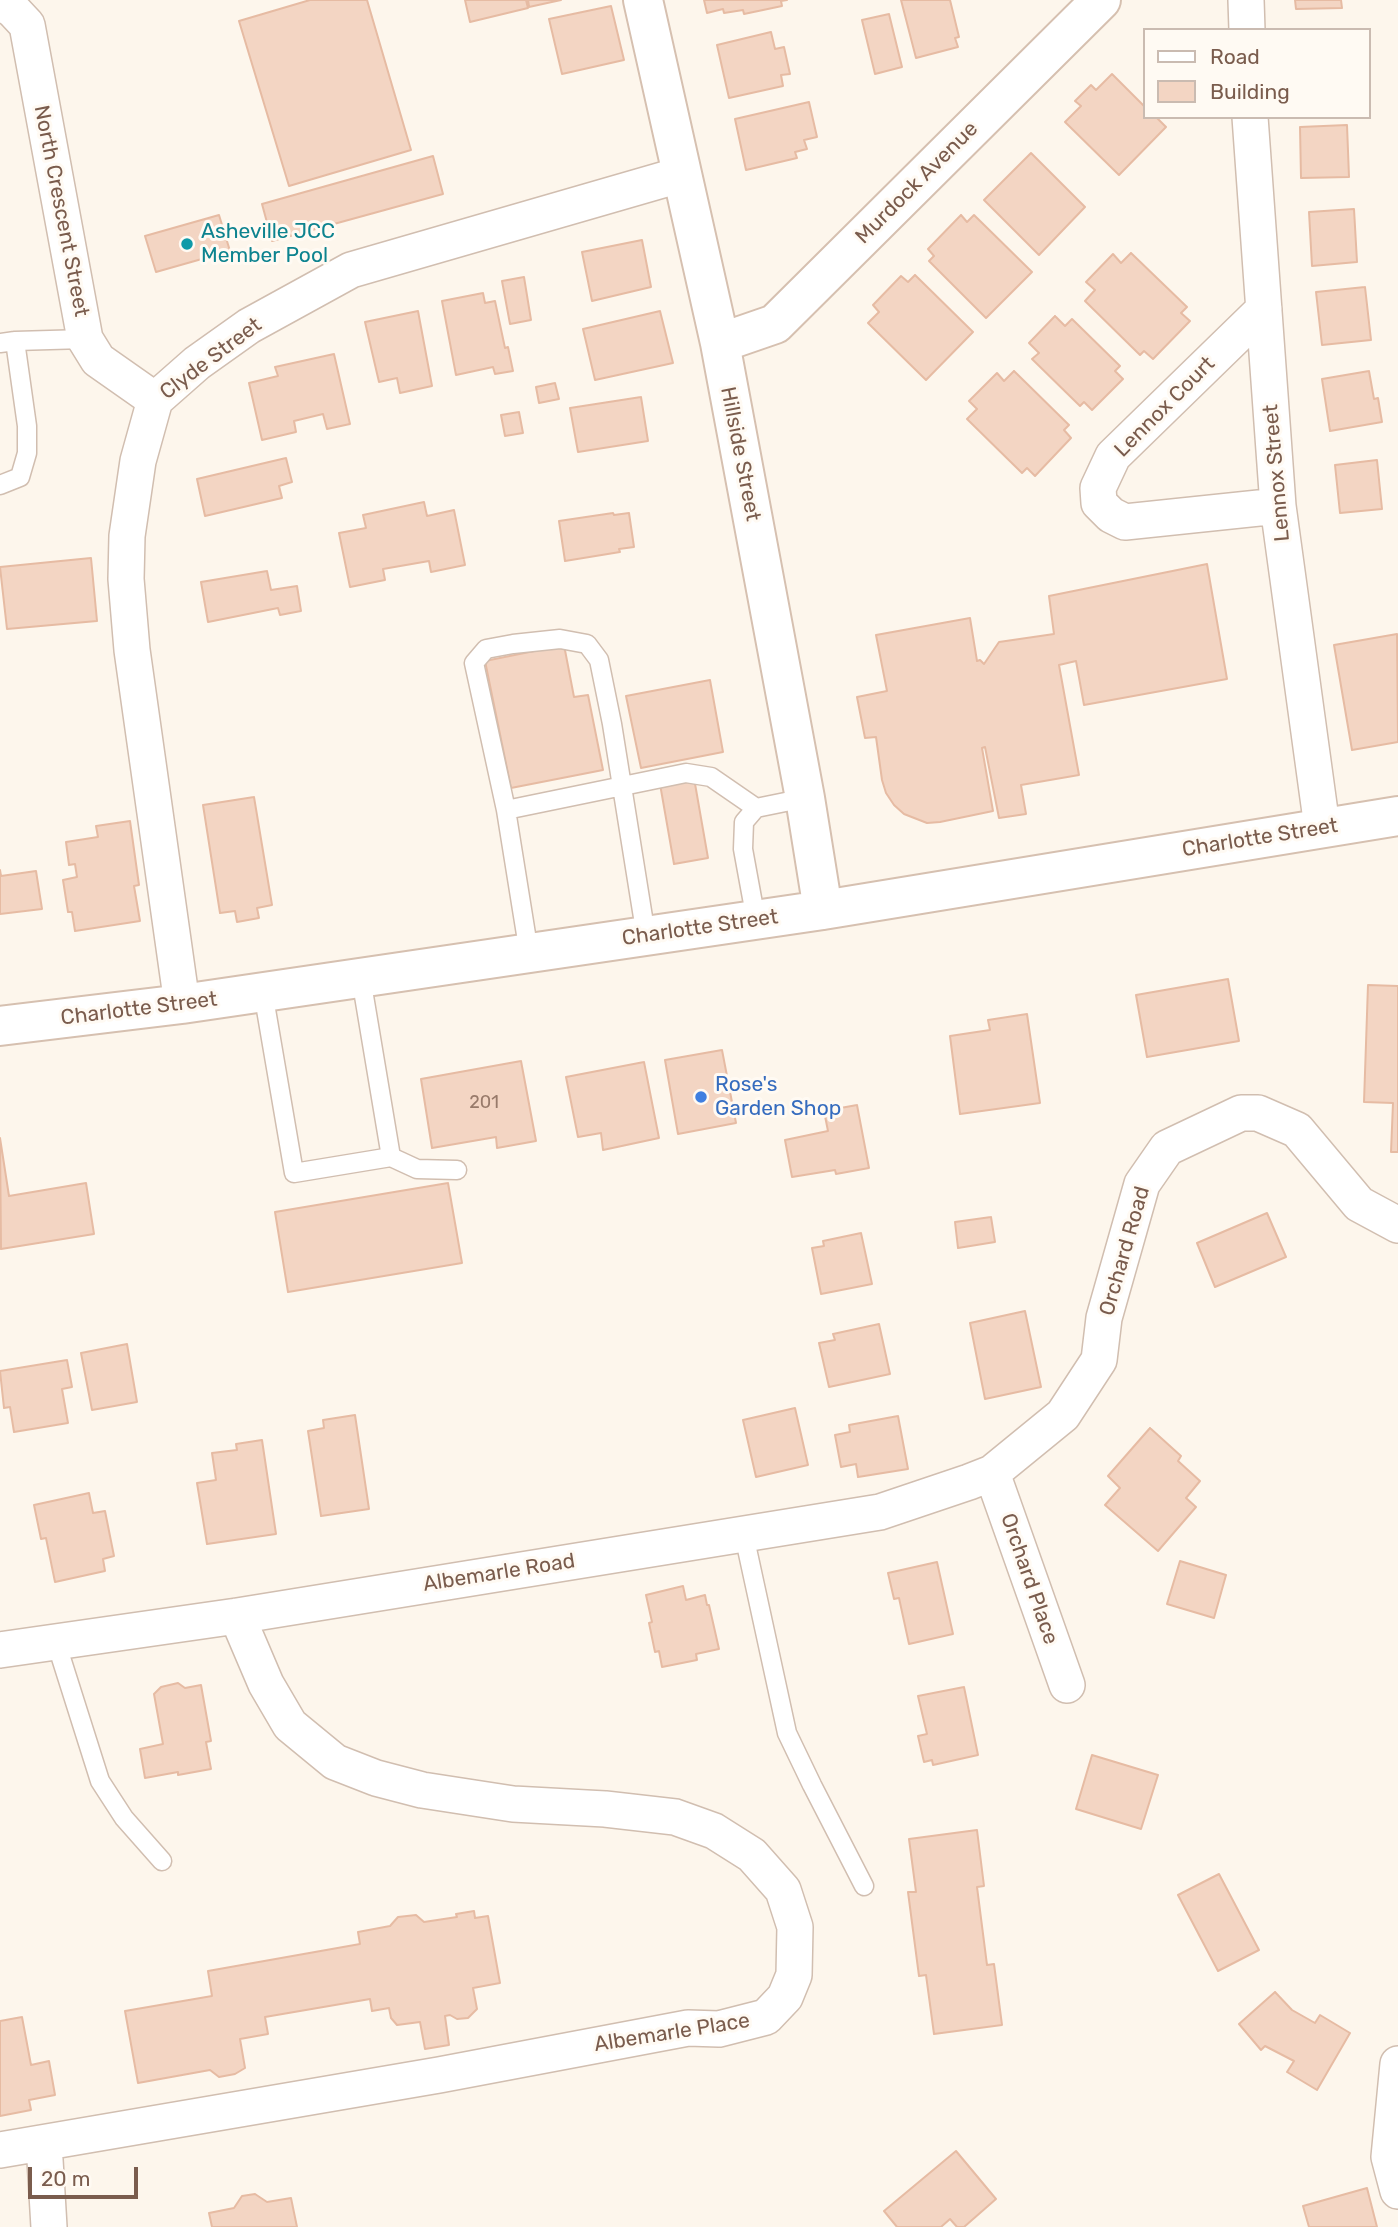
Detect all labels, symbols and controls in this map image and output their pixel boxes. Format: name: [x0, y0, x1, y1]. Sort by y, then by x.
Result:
legend: [1142, 28, 1370, 119]
text: Road: [1210, 44, 1260, 69]
text: Building: [1210, 79, 1290, 104]
street label: North Crescent Street: [28, 103, 94, 319]
street label: Murdock Avenue: [851, 117, 983, 249]
place label: Asheville JCC Member Pool: [201, 219, 335, 269]
marker: Asheville JCC Member Pool: [179, 236, 195, 252]
street label: Clyde Street: [155, 313, 267, 405]
street label: Lennox Court: [1109, 351, 1221, 463]
street label: Hillside Street: [715, 385, 765, 523]
street label: Lennox Street: [1258, 403, 1296, 543]
street label: Charlotte Street: [1180, 813, 1340, 863]
street label: Charlotte Street: [620, 905, 780, 951]
street label: Charlotte Street: [59, 987, 219, 1031]
place label: Rose's Garden Shop: [715, 1072, 841, 1122]
marker: Rose's Garden Shop: [693, 1089, 709, 1105]
house number: 201: [469, 1092, 499, 1114]
street label: Orchard Road: [1095, 1184, 1155, 1318]
street label: Orchard Place: [995, 1510, 1063, 1648]
street label: Albemarle Road: [421, 1549, 577, 1597]
street label: Albemarle Place: [592, 2008, 752, 2058]
scale bar: [32, 2154, 142, 2198]
text: 20 m: [41, 2166, 90, 2191]

